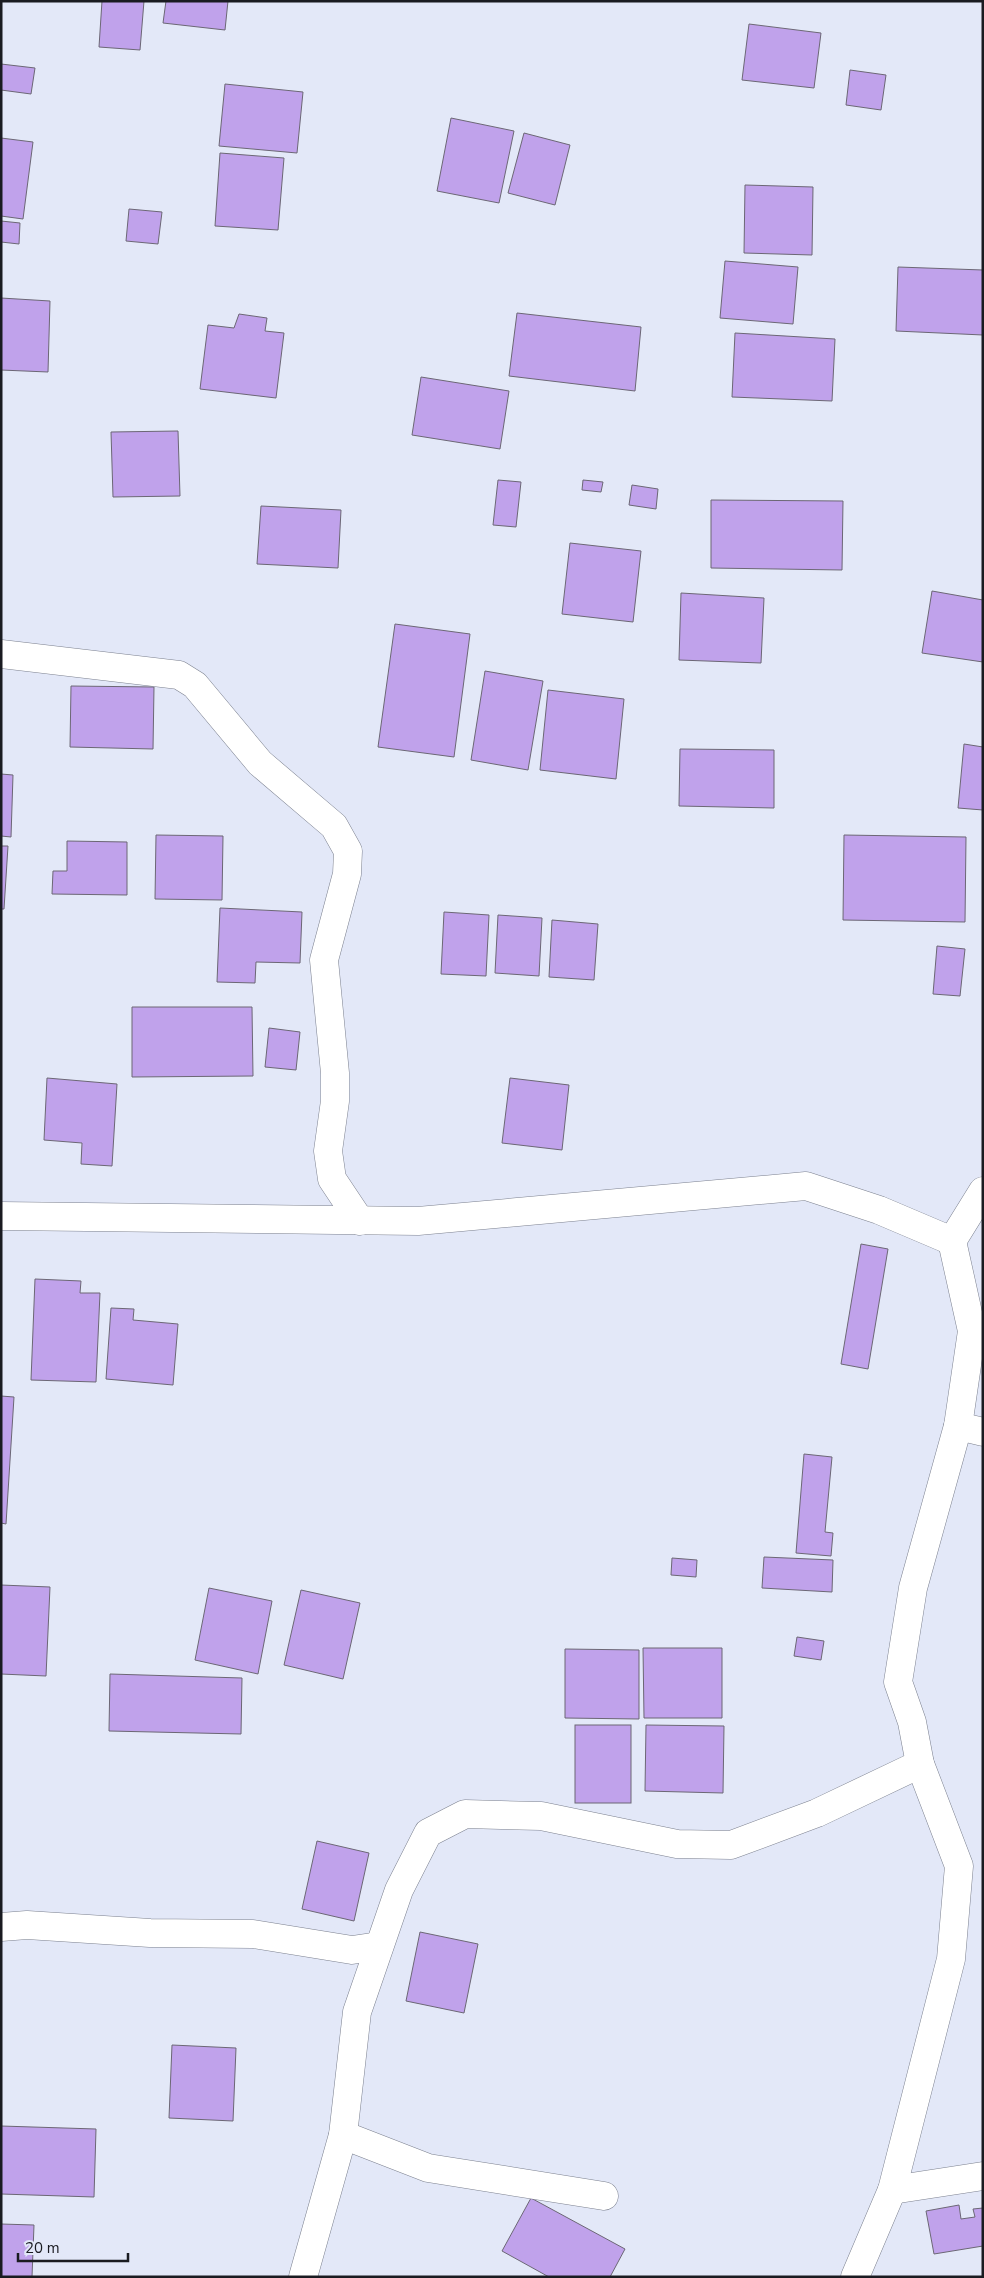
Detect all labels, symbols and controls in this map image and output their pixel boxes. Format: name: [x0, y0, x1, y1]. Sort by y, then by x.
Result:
scale bar: [18, 2230, 128, 2262]
text: 20 m: [25, 2238, 60, 2258]

